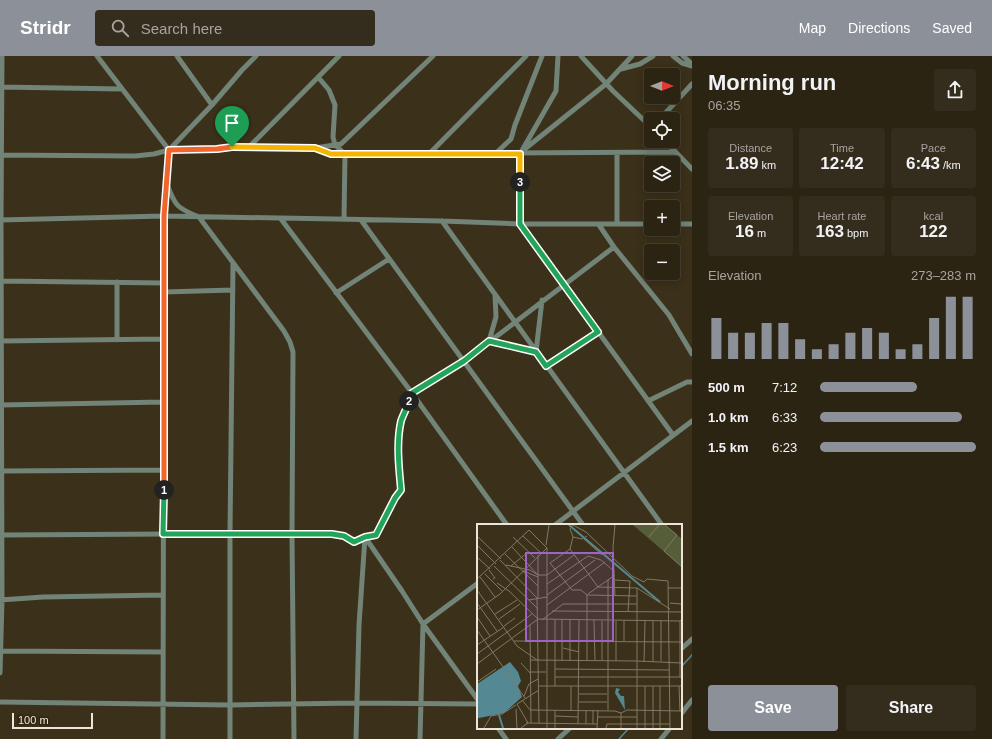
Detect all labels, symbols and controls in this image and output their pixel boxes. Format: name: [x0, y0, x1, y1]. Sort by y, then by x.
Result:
search box: [95, 10, 375, 46]
text: Stridr: [20, 17, 71, 38]
icon: search: [109, 17, 131, 39]
text: Search here: [141, 20, 222, 37]
text: Map: [799, 20, 826, 36]
text: Directions: [848, 20, 910, 36]
text: Saved: [932, 20, 972, 36]
north arrow: [644, 68, 680, 104]
map controls: [644, 68, 680, 280]
button: share: [934, 69, 976, 111]
text: Morning run: [708, 70, 836, 95]
text: 06:35: [708, 98, 741, 113]
pin: [215, 106, 249, 147]
icon: arrive: [221, 112, 243, 134]
button: locate: [644, 112, 680, 148]
text: Distance: [729, 142, 772, 154]
text: Time: [830, 142, 854, 154]
text: Pace: [921, 142, 946, 154]
text: 1.89: [725, 154, 758, 173]
text: 12:42: [820, 154, 864, 173]
text: 6:43: [906, 154, 940, 173]
button: layers: [644, 156, 680, 192]
text: km: [758, 159, 776, 171]
text: /km: [940, 159, 961, 171]
pin: 3: [510, 172, 530, 192]
text: 3: [517, 176, 523, 188]
button: +: [644, 200, 680, 236]
text: Elevation: [728, 210, 773, 222]
text: Heart rate: [818, 210, 866, 222]
text: kcal: [924, 210, 943, 222]
text: 16: [735, 222, 754, 241]
text: 163: [816, 222, 844, 241]
text: 122: [919, 222, 948, 241]
text: m: [754, 227, 766, 239]
text: bpm: [844, 227, 868, 239]
button: −: [644, 244, 680, 280]
text: Elevation: [708, 268, 761, 283]
text: 273–283 m: [911, 268, 976, 283]
text: 500 m: [708, 380, 745, 395]
text: 7:12: [772, 380, 797, 395]
pin: 2: [399, 391, 419, 411]
text: 2: [406, 395, 412, 407]
text: 1.0 km: [708, 410, 748, 425]
text: 6:33: [772, 410, 797, 425]
text: 1.5 km: [708, 440, 748, 455]
text: 6:23: [772, 440, 797, 455]
pin: 1: [154, 480, 174, 500]
text: 1: [161, 484, 167, 496]
inset map: [477, 524, 682, 729]
button: Save: [708, 685, 838, 731]
button: Share: [846, 685, 976, 731]
scale bar: [12, 711, 93, 730]
text: 100 m: [18, 714, 49, 726]

